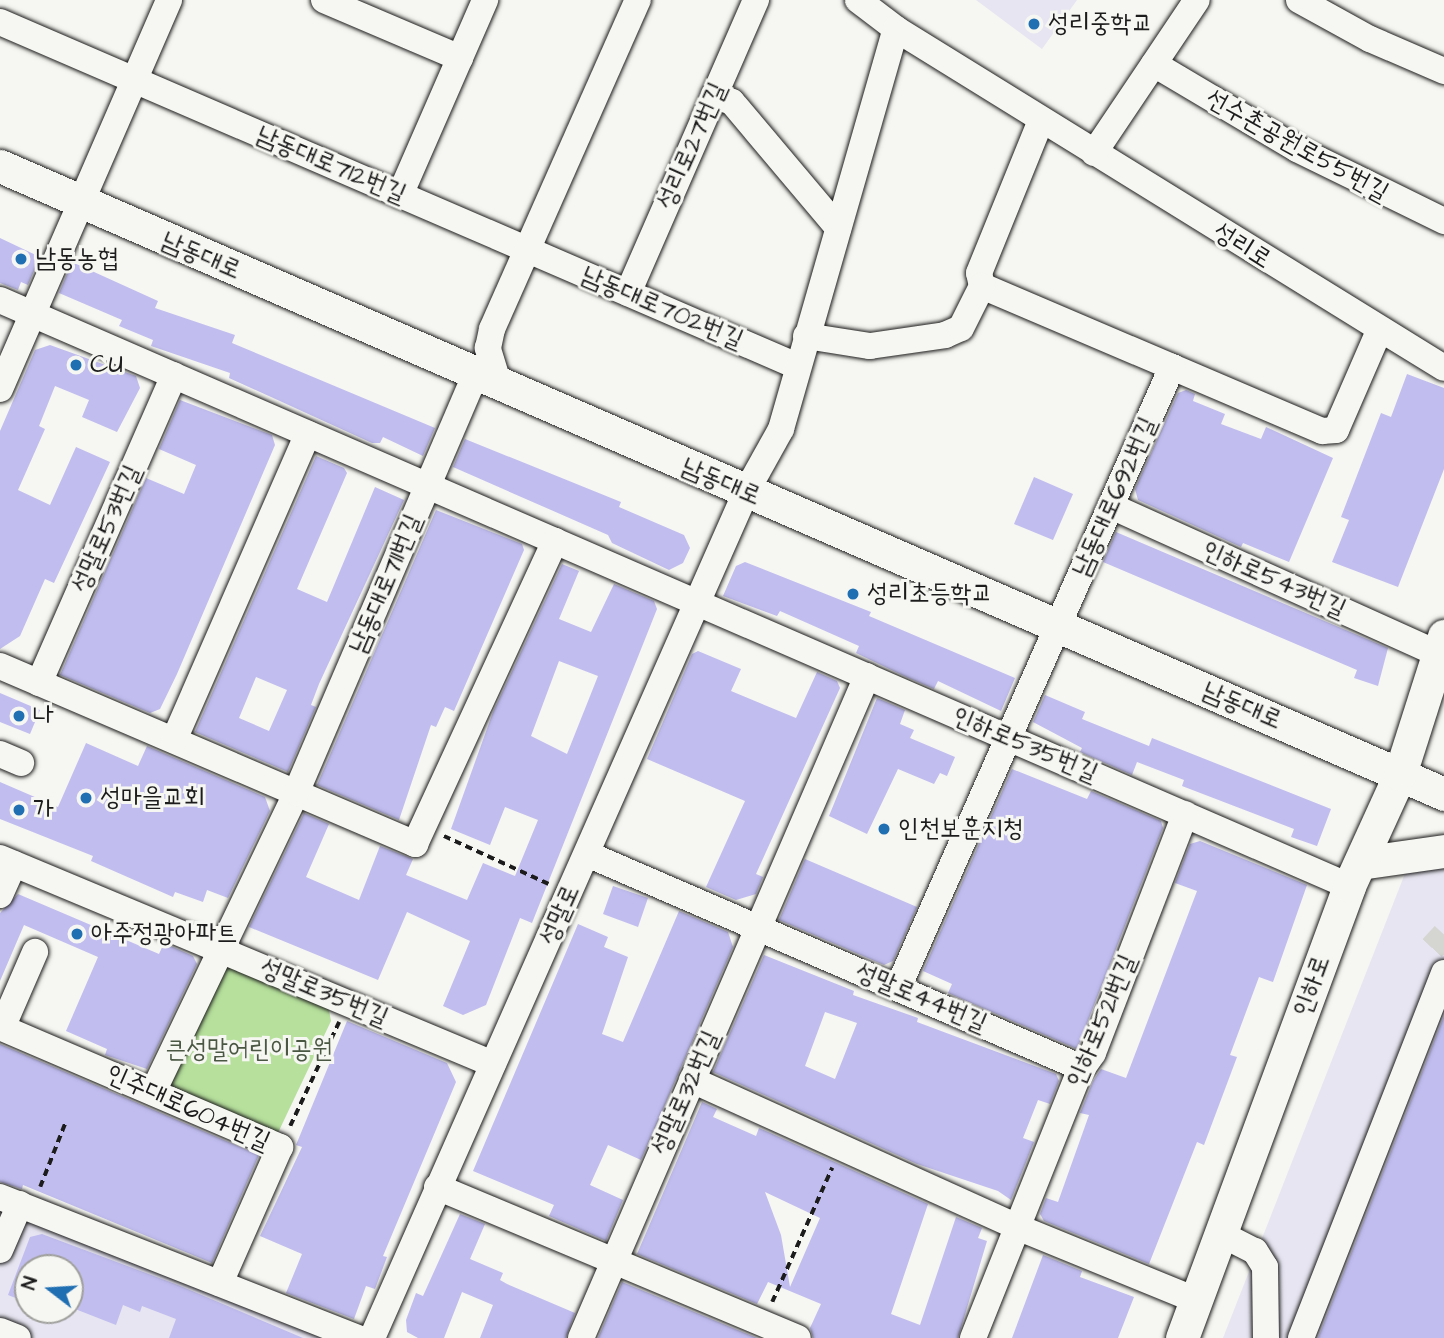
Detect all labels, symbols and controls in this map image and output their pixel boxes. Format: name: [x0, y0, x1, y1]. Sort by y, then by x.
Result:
place label: 성리중학교: [1048, 8, 1153, 40]
marker: 성리중학교: [1026, 16, 1042, 32]
street label: 성리로27번길: [650, 78, 734, 214]
street label: 선수촌공원로55번길: [1200, 83, 1394, 209]
street label: 남동대로712번길: [251, 119, 411, 211]
street label: 성리로: [1207, 216, 1277, 276]
street label: 남동대로: [156, 225, 246, 287]
place label: 남동농협: [35, 243, 119, 275]
marker: 남동농협: [13, 251, 29, 267]
street label: 남동대로702번길: [576, 260, 748, 356]
place label: CU: [90, 349, 123, 381]
marker: CU: [68, 357, 84, 373]
street label: 남동대로692번길: [1066, 412, 1164, 582]
street label: 남동대로: [676, 451, 766, 513]
street label: 성말로53번길: [65, 460, 149, 598]
street label: 남동대로711번길: [343, 510, 429, 658]
street label: 인하로543번길: [1197, 534, 1351, 626]
place label: 성리초등학교: [867, 578, 993, 610]
marker: 성리초등학교: [845, 586, 861, 602]
street label: 남동대로: [1197, 675, 1287, 737]
place label: 나: [33, 700, 54, 732]
street label: 인하로535번길: [948, 700, 1102, 790]
marker: 나: [11, 708, 27, 724]
place label: 성마을교회: [100, 782, 205, 814]
marker: 성마을교회: [78, 790, 94, 806]
place label: 가: [33, 794, 54, 826]
marker: 가: [11, 802, 27, 818]
place label: 인천보훈지청: [898, 813, 1024, 845]
marker: 인천보훈지청: [876, 821, 892, 837]
street label: 성말로: [533, 880, 587, 950]
place label: 아주정광아파트: [91, 918, 237, 950]
marker: 아주정광아파트: [69, 926, 85, 942]
street label: 인하로521번길: [1060, 950, 1144, 1092]
street label: 인하로: [1287, 951, 1337, 1021]
street label: 성말로35번길: [255, 952, 393, 1034]
street label: 성말로44번길: [850, 956, 992, 1040]
street label: 성말로32번길: [645, 1026, 727, 1160]
park label: 큰성말어린이공원: [165, 1034, 333, 1066]
street label: 인주대로604번길: [101, 1058, 275, 1158]
north arrow: [14, 1254, 84, 1324]
text: N: [16, 1274, 45, 1293]

